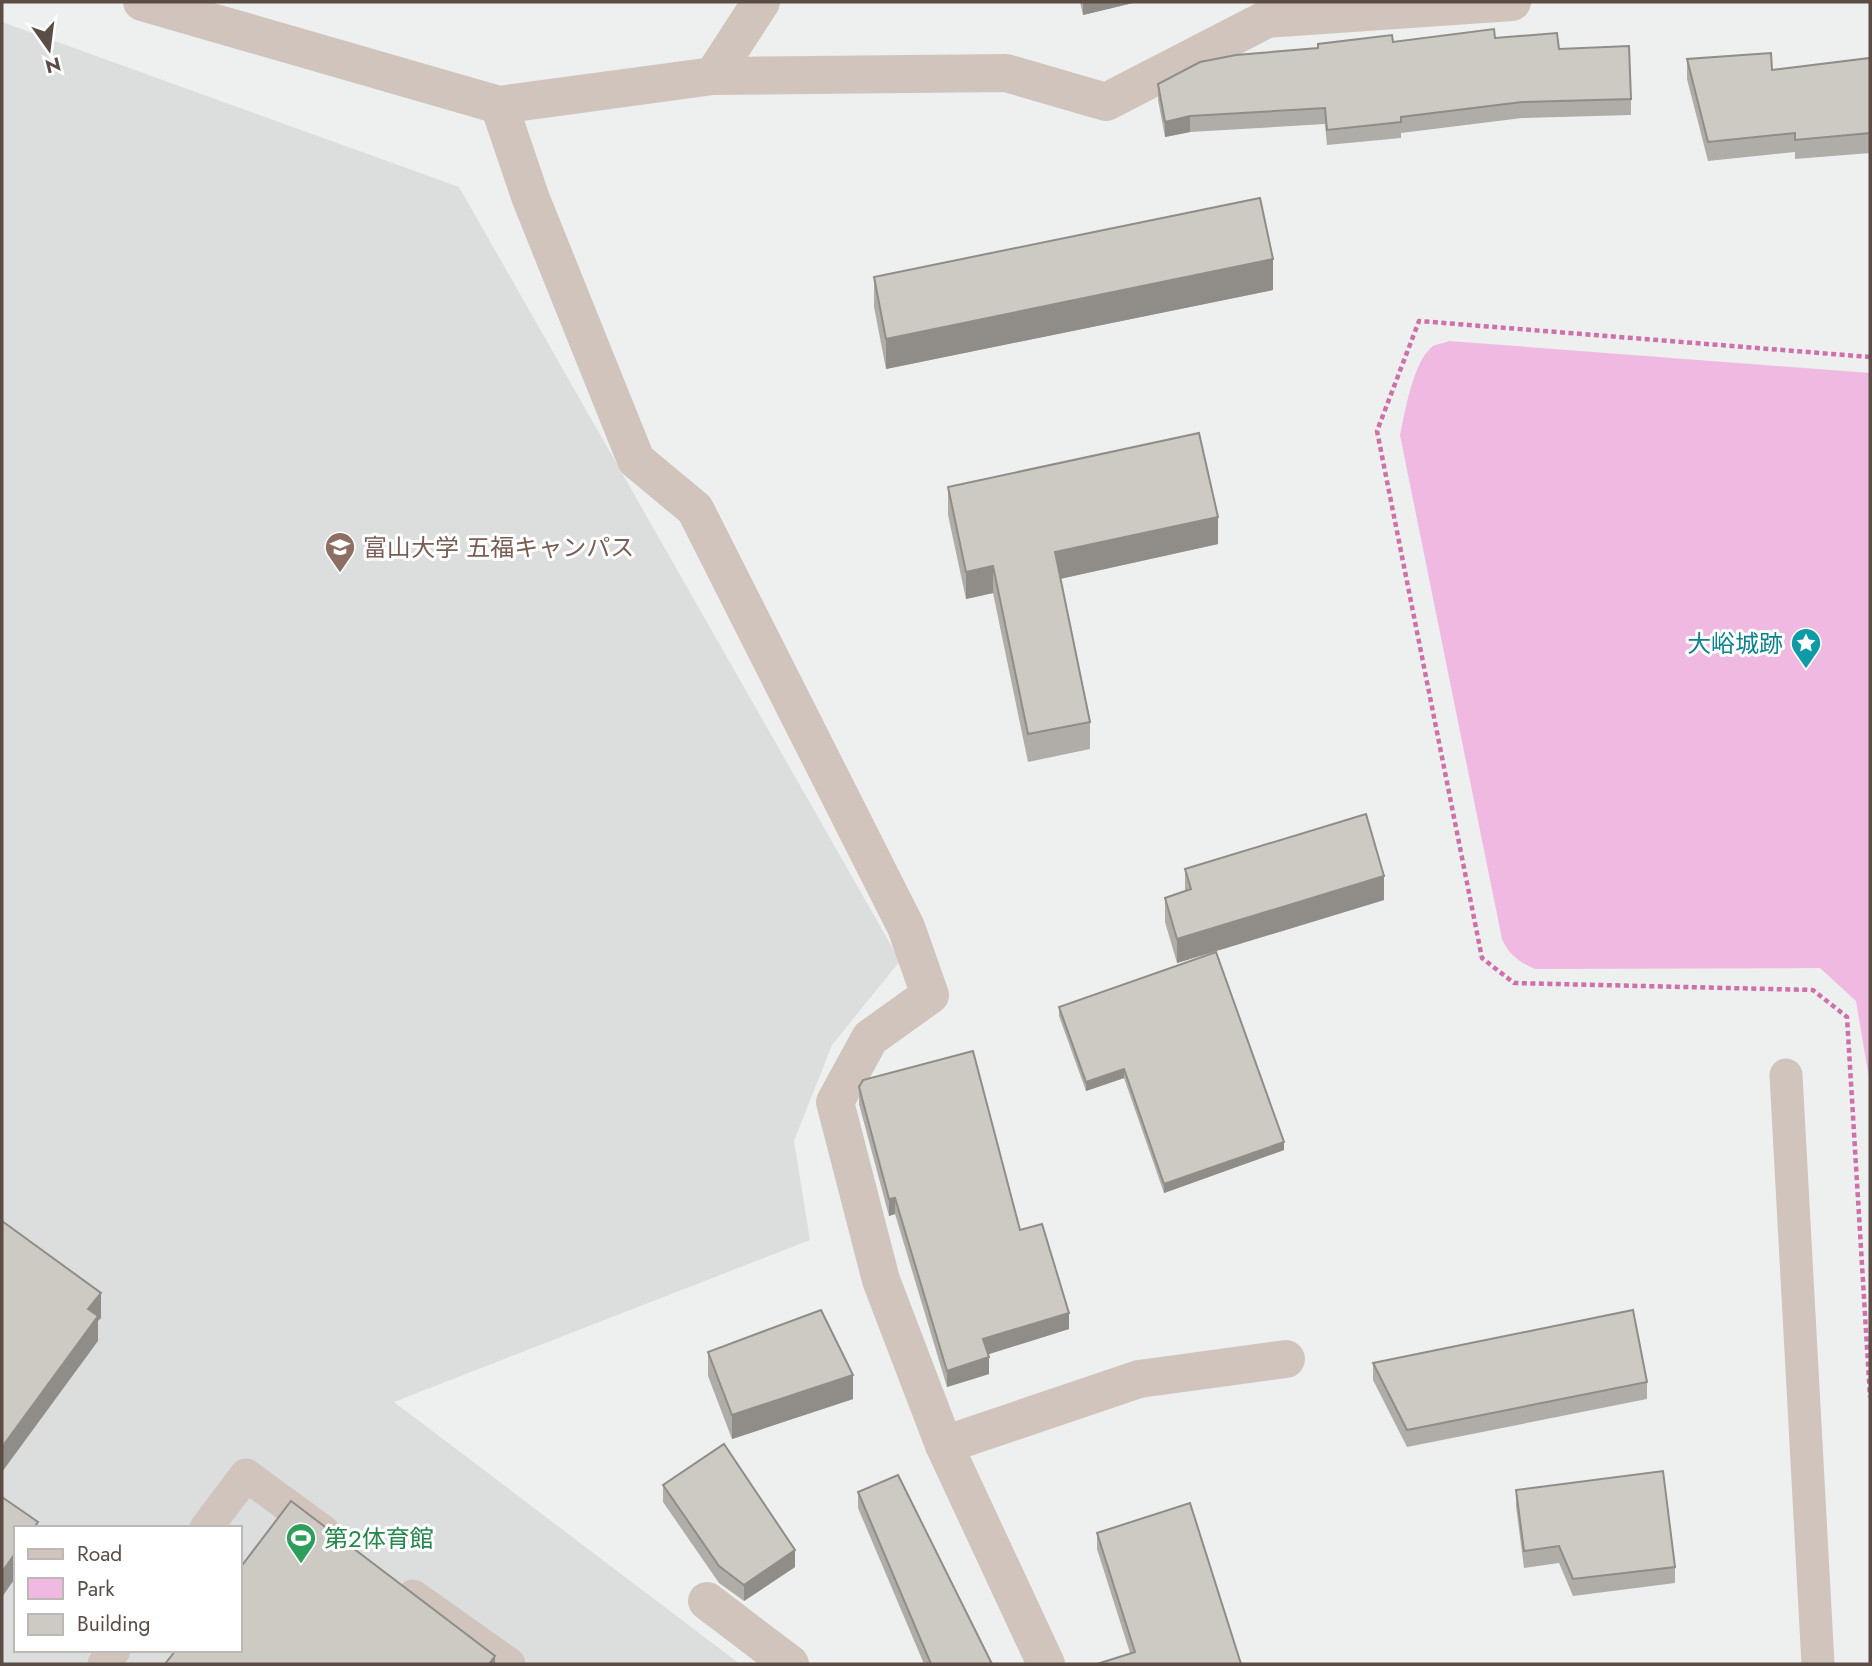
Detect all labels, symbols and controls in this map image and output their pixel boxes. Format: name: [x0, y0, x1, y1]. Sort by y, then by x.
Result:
north arrow: [14, 14, 84, 84]
text: N: [42, 50, 64, 80]
school or university icon: 富山大学 五福キャンパス: [323, 530, 357, 574]
place label: 富山大学 五福キャンパス: [363, 530, 634, 565]
place label: 大峪城跡: [1687, 626, 1783, 661]
place icon: 大峪城跡: [1789, 626, 1823, 670]
sports icon: 第2体育館: [284, 1521, 318, 1565]
place label: 第2体育館: [324, 1521, 434, 1556]
legend: [14, 1526, 242, 1652]
text: Road: [77, 1539, 122, 1569]
text: Park: [77, 1574, 115, 1604]
text: Building: [77, 1609, 150, 1639]

